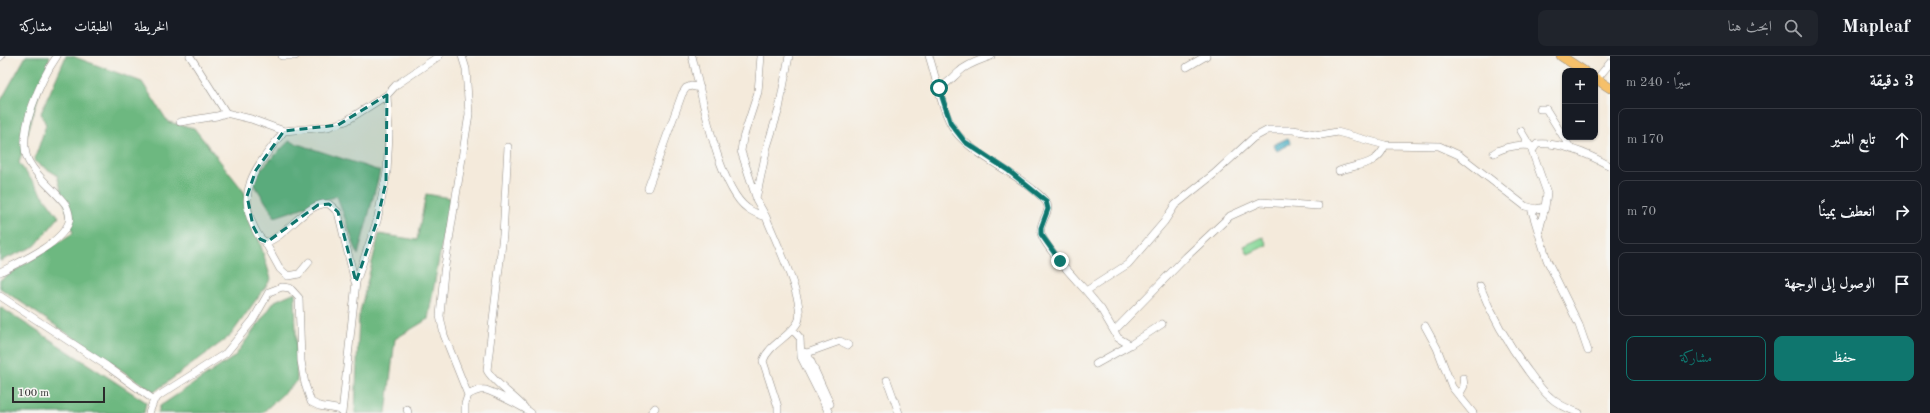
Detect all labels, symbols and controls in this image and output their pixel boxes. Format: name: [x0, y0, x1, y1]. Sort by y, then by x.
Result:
search box: [1538, 10, 1818, 46]
icon: search: [1782, 17, 1804, 39]
text: Mapleaf: [1842, 18, 1910, 37]
text: مشاركة: [20, 20, 52, 34]
text: الطبقات: [74, 20, 112, 34]
text: الخريطة: [134, 20, 168, 34]
text: ابحث هنا: [1728, 20, 1772, 35]
map controls: [1562, 68, 1598, 140]
button: +: [1562, 68, 1598, 104]
text: 3 دقيقة: [1870, 73, 1914, 90]
text: سيرًا · 240 m: [1626, 76, 1691, 89]
route start: [930, 79, 948, 97]
button: −: [1562, 104, 1598, 140]
icon: ahead: [1891, 129, 1913, 151]
text: 170 m: [1627, 133, 1664, 146]
text: تابع السير: [1832, 133, 1875, 148]
icon: right: [1891, 201, 1913, 223]
text: 70 m: [1627, 205, 1656, 218]
text: انعطف يمينًا: [1819, 205, 1875, 220]
route end: [1051, 252, 1069, 270]
icon: arrive: [1891, 273, 1913, 295]
text: الوصول إلى الوجهة: [1784, 277, 1875, 292]
button: مشاركة: [1626, 336, 1766, 381]
button: حفظ: [1774, 336, 1914, 381]
scale bar: [12, 385, 105, 404]
text: 100 m: [18, 388, 49, 399]

